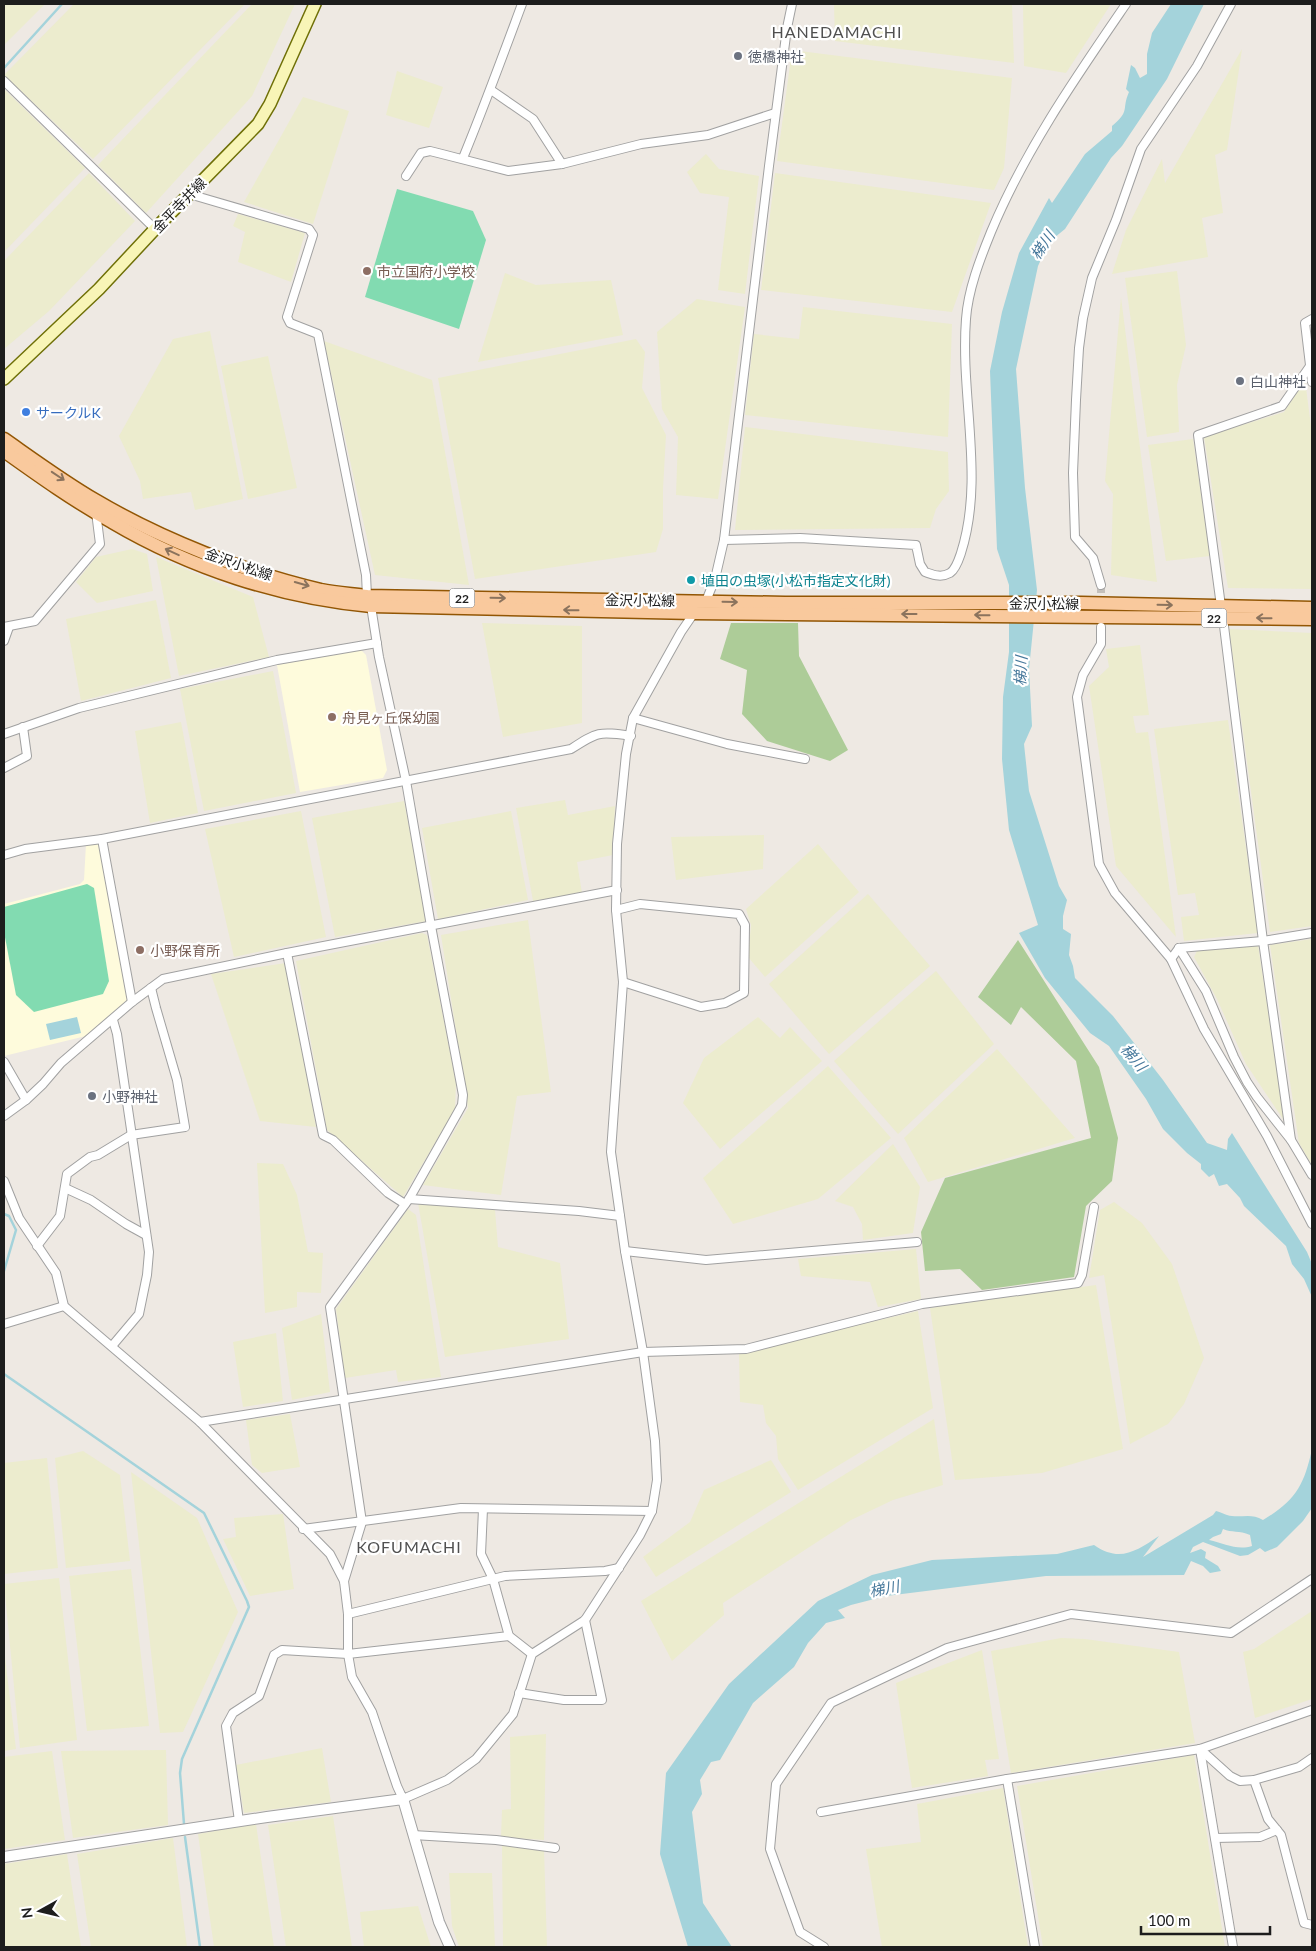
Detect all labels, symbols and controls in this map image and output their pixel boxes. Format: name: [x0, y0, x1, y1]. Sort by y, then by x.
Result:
district label: HANEDAMACHI: [772, 22, 902, 41]
place label: 徳橋神社: [748, 48, 804, 65]
marker: 徳橋神社: [732, 50, 744, 62]
street label: 金平寺井線: [149, 174, 209, 236]
water label: 梯川: [1026, 226, 1059, 262]
place label: 市立国府小学校: [377, 263, 475, 280]
marker: 市立国府小学校: [361, 265, 373, 277]
place label: 白山神社: [1250, 373, 1306, 390]
marker: 白山神社: [1234, 375, 1246, 387]
place label: サークルK: [36, 404, 102, 421]
marker: サークルK: [20, 406, 32, 418]
one-way arrow: [51, 471, 65, 481]
street label: 金沢小松線: [203, 545, 275, 583]
one-way arrow: [165, 547, 180, 556]
place label: 埴田の虫塚(小松市指定文化財): [701, 572, 891, 589]
marker: 埴田の虫塚(小松市指定文化財): [685, 574, 697, 586]
one-way arrow: [293, 580, 309, 590]
road number: 22: [450, 588, 474, 608]
street label: 金沢小松線: [605, 591, 675, 609]
one-way arrow: [490, 593, 506, 603]
street label: 金沢小松線: [1009, 595, 1079, 612]
one-way arrow: [722, 597, 738, 607]
one-way arrow: [1156, 600, 1173, 610]
one-way arrow: [564, 606, 580, 615]
road number: 22: [1202, 608, 1226, 628]
one-way arrow: [901, 609, 918, 619]
one-way arrow: [974, 610, 990, 620]
one-way arrow: [1256, 614, 1272, 623]
water label: 梯川: [1010, 654, 1030, 686]
place label: 舟見ヶ丘保幼園: [342, 709, 440, 726]
marker: 舟見ヶ丘保幼園: [326, 711, 338, 723]
place label: 小野保育所: [150, 942, 220, 959]
marker: 小野保育所: [134, 944, 146, 956]
water label: 梯川: [1117, 1040, 1152, 1076]
place label: 小野神社: [102, 1088, 158, 1105]
marker: 小野神社: [86, 1090, 98, 1102]
district label: KOFUMACHI: [356, 1537, 462, 1556]
water label: 梯川: [868, 1576, 902, 1600]
north arrow: [15, 1886, 65, 1936]
scale bar: [1141, 1904, 1270, 1936]
text: N: [17, 1906, 36, 1919]
text: 100 m: [1148, 1911, 1190, 1929]

